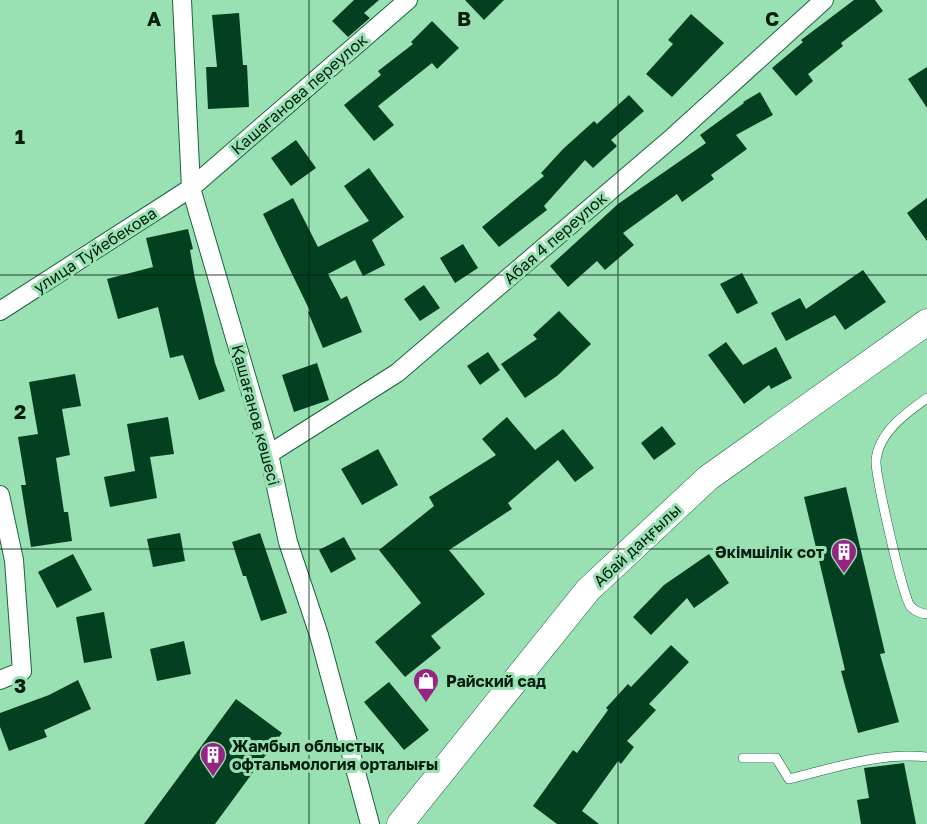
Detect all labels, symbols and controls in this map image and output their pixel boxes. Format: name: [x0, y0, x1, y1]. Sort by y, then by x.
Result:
text: A: [147, 6, 161, 30]
text: B: [457, 6, 471, 30]
text: C: [765, 6, 779, 30]
street label: Кашаганова переулок: [227, 29, 371, 159]
text: 1: [15, 124, 25, 148]
street label: Абая 4 переулок: [499, 188, 611, 288]
street label: улица Туйебекова: [30, 203, 160, 297]
street label: Қашағанов көшесі: [228, 342, 284, 488]
text: 2: [14, 399, 26, 423]
street label: Абай даңғылы: [589, 499, 685, 591]
building icon: Әкімшілік сот: [829, 537, 859, 575]
place label: Әкімшілік сот: [715, 542, 824, 562]
shop icon: Райский сад: [411, 666, 441, 704]
place label: Райский сад: [446, 671, 546, 691]
text: 3: [14, 673, 26, 697]
place label: Жамбыл облыстық офтальмология орталығы: [232, 736, 438, 774]
building icon: Жамбыл облыстық офтальмология орталығы: [198, 740, 228, 778]

